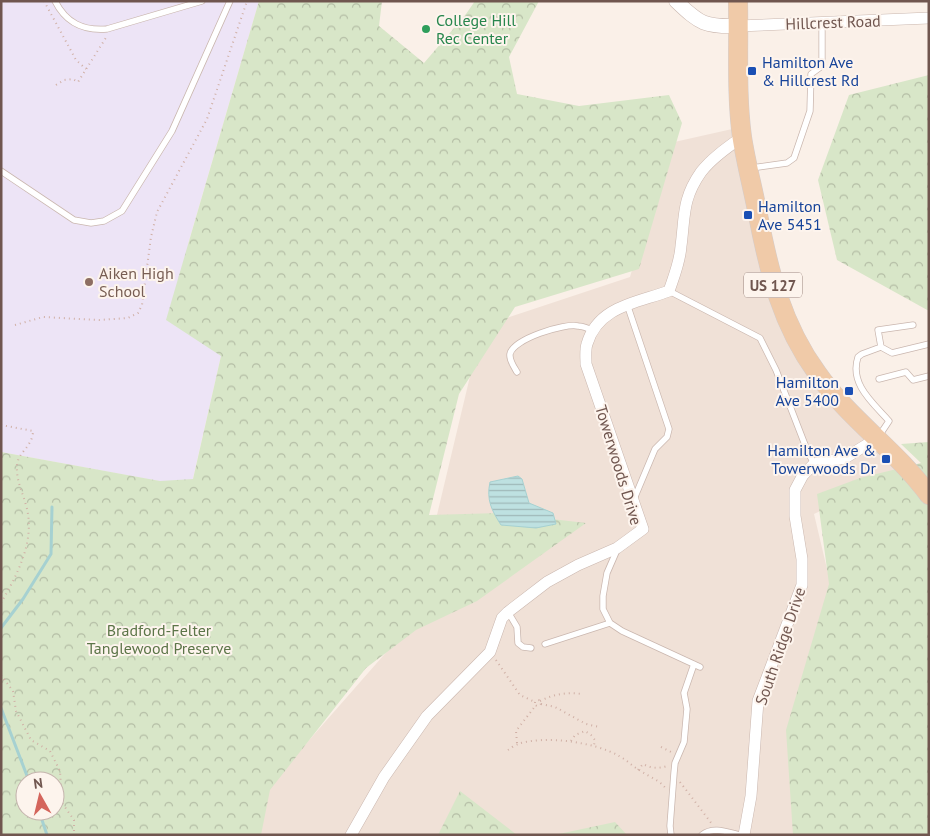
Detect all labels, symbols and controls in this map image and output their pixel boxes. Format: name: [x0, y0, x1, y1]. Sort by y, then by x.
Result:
place label: College Hill Rec Center: [436, 10, 516, 48]
street label: Hillcrest Road: [785, 10, 881, 34]
marker: College Hill Rec Center: [420, 23, 432, 35]
place label: Hamilton Ave & Hillcrest Rd: [762, 52, 859, 90]
marker: Hamilton Ave & Hillcrest Rd: [746, 65, 758, 77]
place label: Hamilton Ave 5451: [758, 196, 822, 234]
marker: Hamilton Ave 5451: [742, 209, 754, 221]
place label: Aiken High School: [99, 263, 174, 301]
road number: US 127: [744, 272, 802, 298]
marker: Aiken High School: [83, 276, 95, 288]
place label: Hamilton Ave 5400: [775, 372, 839, 410]
marker: Hamilton Ave 5400: [843, 385, 855, 397]
street label: Towerwoods Drive: [591, 403, 647, 527]
place label: Hamilton Ave & Towerwoods Dr: [767, 440, 877, 478]
marker: Hamilton Ave & Towerwoods Dr: [880, 453, 892, 465]
street label: South Ridge Drive: [750, 584, 810, 708]
park label: Bradford-Felter Tanglewood Preserve: [87, 620, 231, 658]
north arrow: [15, 771, 65, 821]
text: N: [32, 774, 44, 793]

